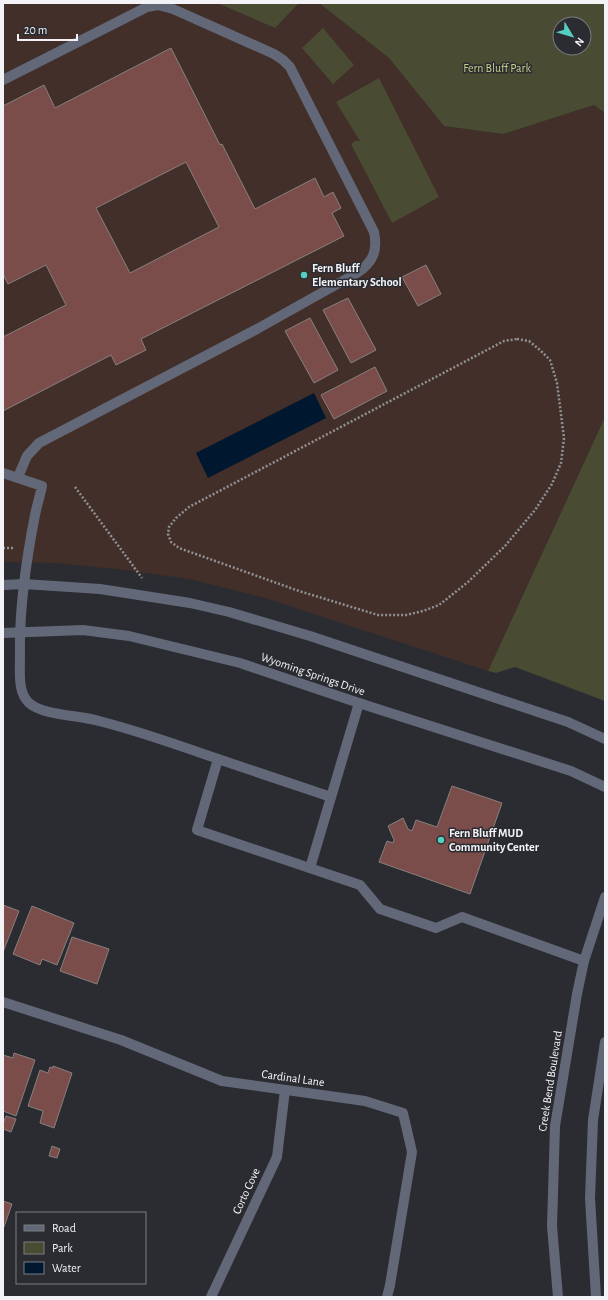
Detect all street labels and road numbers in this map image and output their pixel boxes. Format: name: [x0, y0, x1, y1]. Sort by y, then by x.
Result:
street label: Wyoming Springs Drive: [259, 650, 367, 698]
street label: Creek Bend Boulevard: [536, 1030, 564, 1132]
street label: Cardinal Lane: [261, 1068, 325, 1088]
street label: Corto Cove: [230, 1166, 262, 1216]

